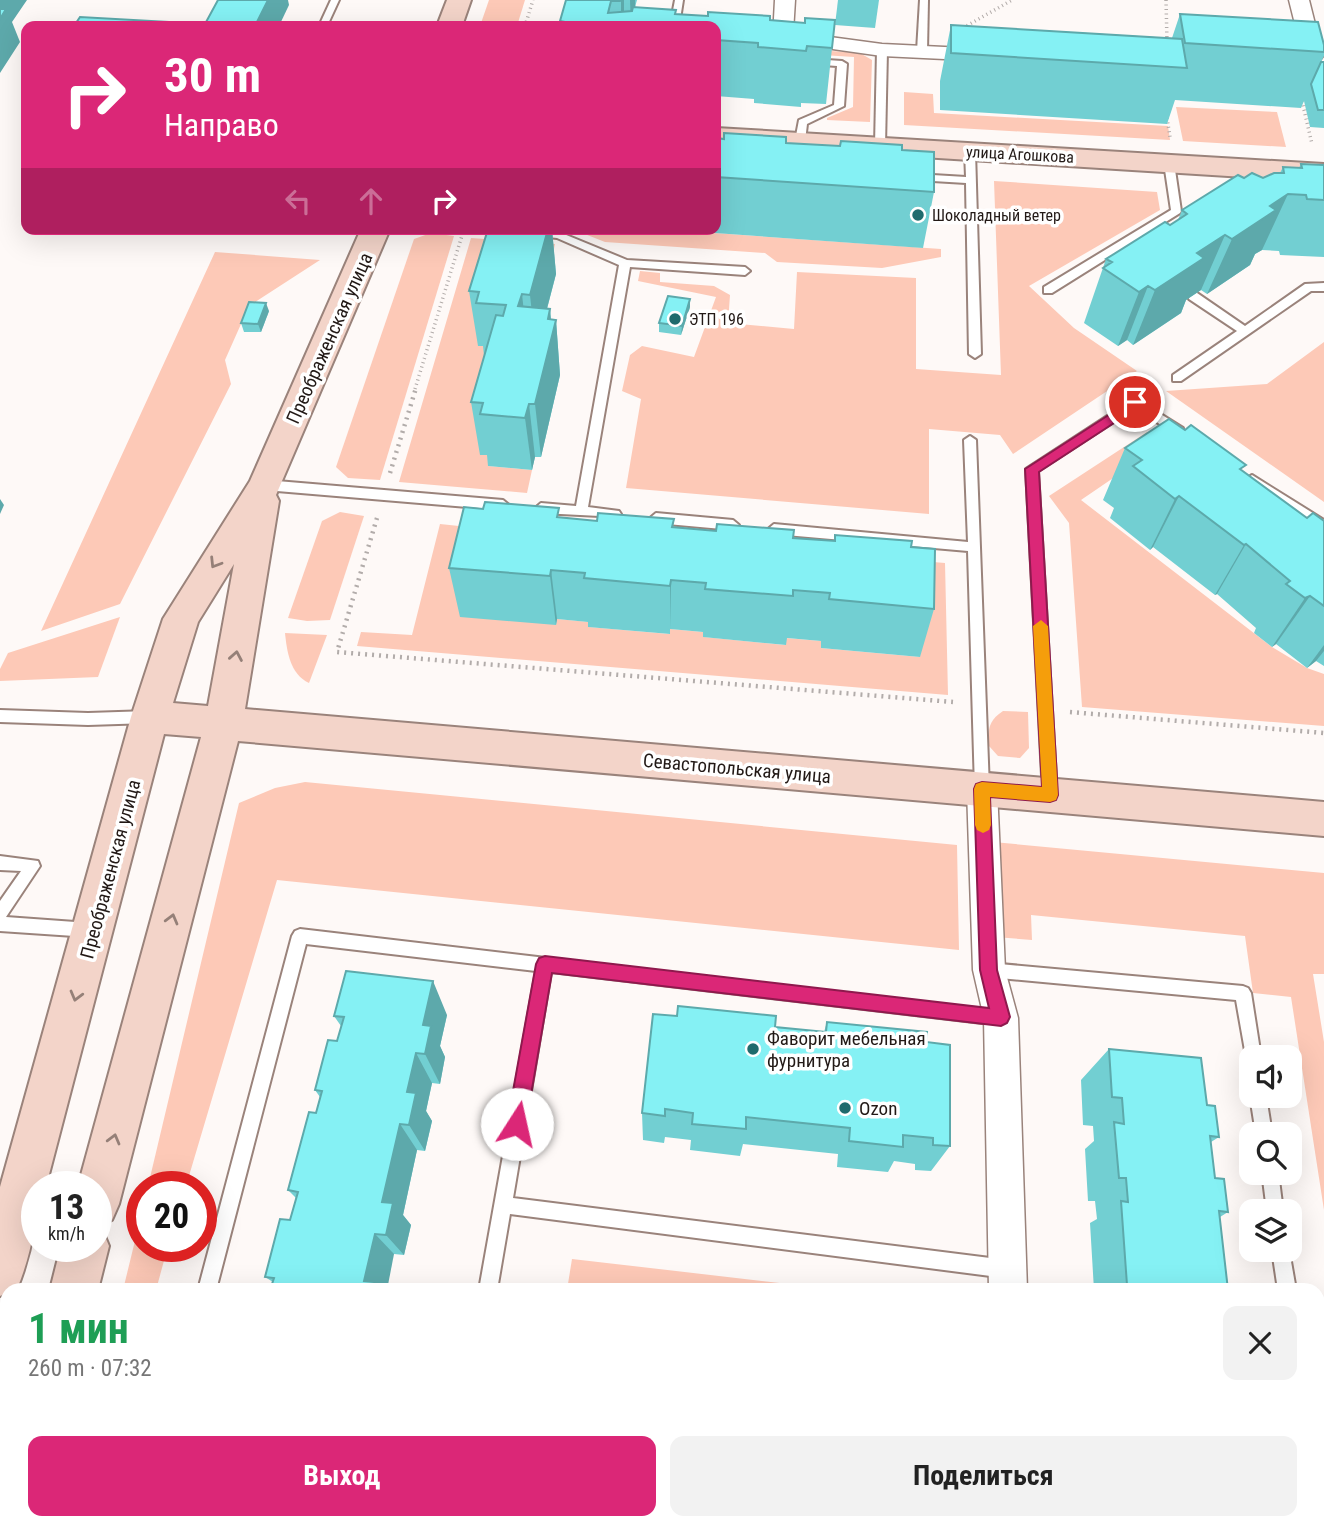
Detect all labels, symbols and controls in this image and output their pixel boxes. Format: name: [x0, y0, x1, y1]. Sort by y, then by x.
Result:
text: 30 m: [164, 47, 261, 104]
icon: right: [49, 49, 140, 140]
text: Направо: [164, 106, 279, 144]
street label: улица Агошкова: [966, 142, 1074, 167]
icon: left: [279, 182, 317, 220]
icon: ahead: [352, 182, 390, 220]
icon: right: [425, 182, 463, 220]
place label: Шоколадный ветер: [932, 206, 1061, 225]
marker: Шоколадный ветер: [910, 207, 926, 223]
street label: Преображенская улица: [281, 249, 378, 427]
place label: ЭТП 196: [689, 310, 744, 329]
marker: ЭТП 196: [667, 311, 683, 327]
pin: [1105, 372, 1165, 432]
icon: arrive: [1116, 383, 1154, 421]
one-way arrow: [211, 556, 224, 569]
one-way arrow: [228, 650, 243, 662]
street label: Севастопольская улица: [642, 749, 832, 788]
street label: Преображенская улица: [75, 777, 145, 961]
one-way arrow: [164, 913, 178, 925]
one-way arrow: [70, 990, 84, 1002]
place label: Фаворит мебельная фурнитура: [767, 1027, 926, 1072]
marker: Фаворит мебельная фурнитура: [745, 1041, 761, 1057]
map controls: [1239, 1045, 1302, 1262]
button: sound: [1239, 1045, 1302, 1108]
position arrow: [480, 1087, 554, 1161]
place label: Ozon: [859, 1097, 897, 1120]
marker: Ozon: [837, 1100, 853, 1116]
button: search: [1239, 1122, 1302, 1185]
one-way arrow: [106, 1133, 120, 1145]
speed limit sign: 20: [126, 1171, 217, 1262]
text: 13: [49, 1187, 84, 1228]
button: layers: [1239, 1199, 1302, 1262]
text: km/h: [48, 1223, 85, 1244]
text: 1 мин: [28, 1304, 129, 1353]
button: close: [1223, 1306, 1297, 1380]
text: 260 m · 07:32: [28, 1355, 152, 1382]
button: Выход: [28, 1436, 656, 1516]
button: Поделиться: [670, 1436, 1297, 1516]

